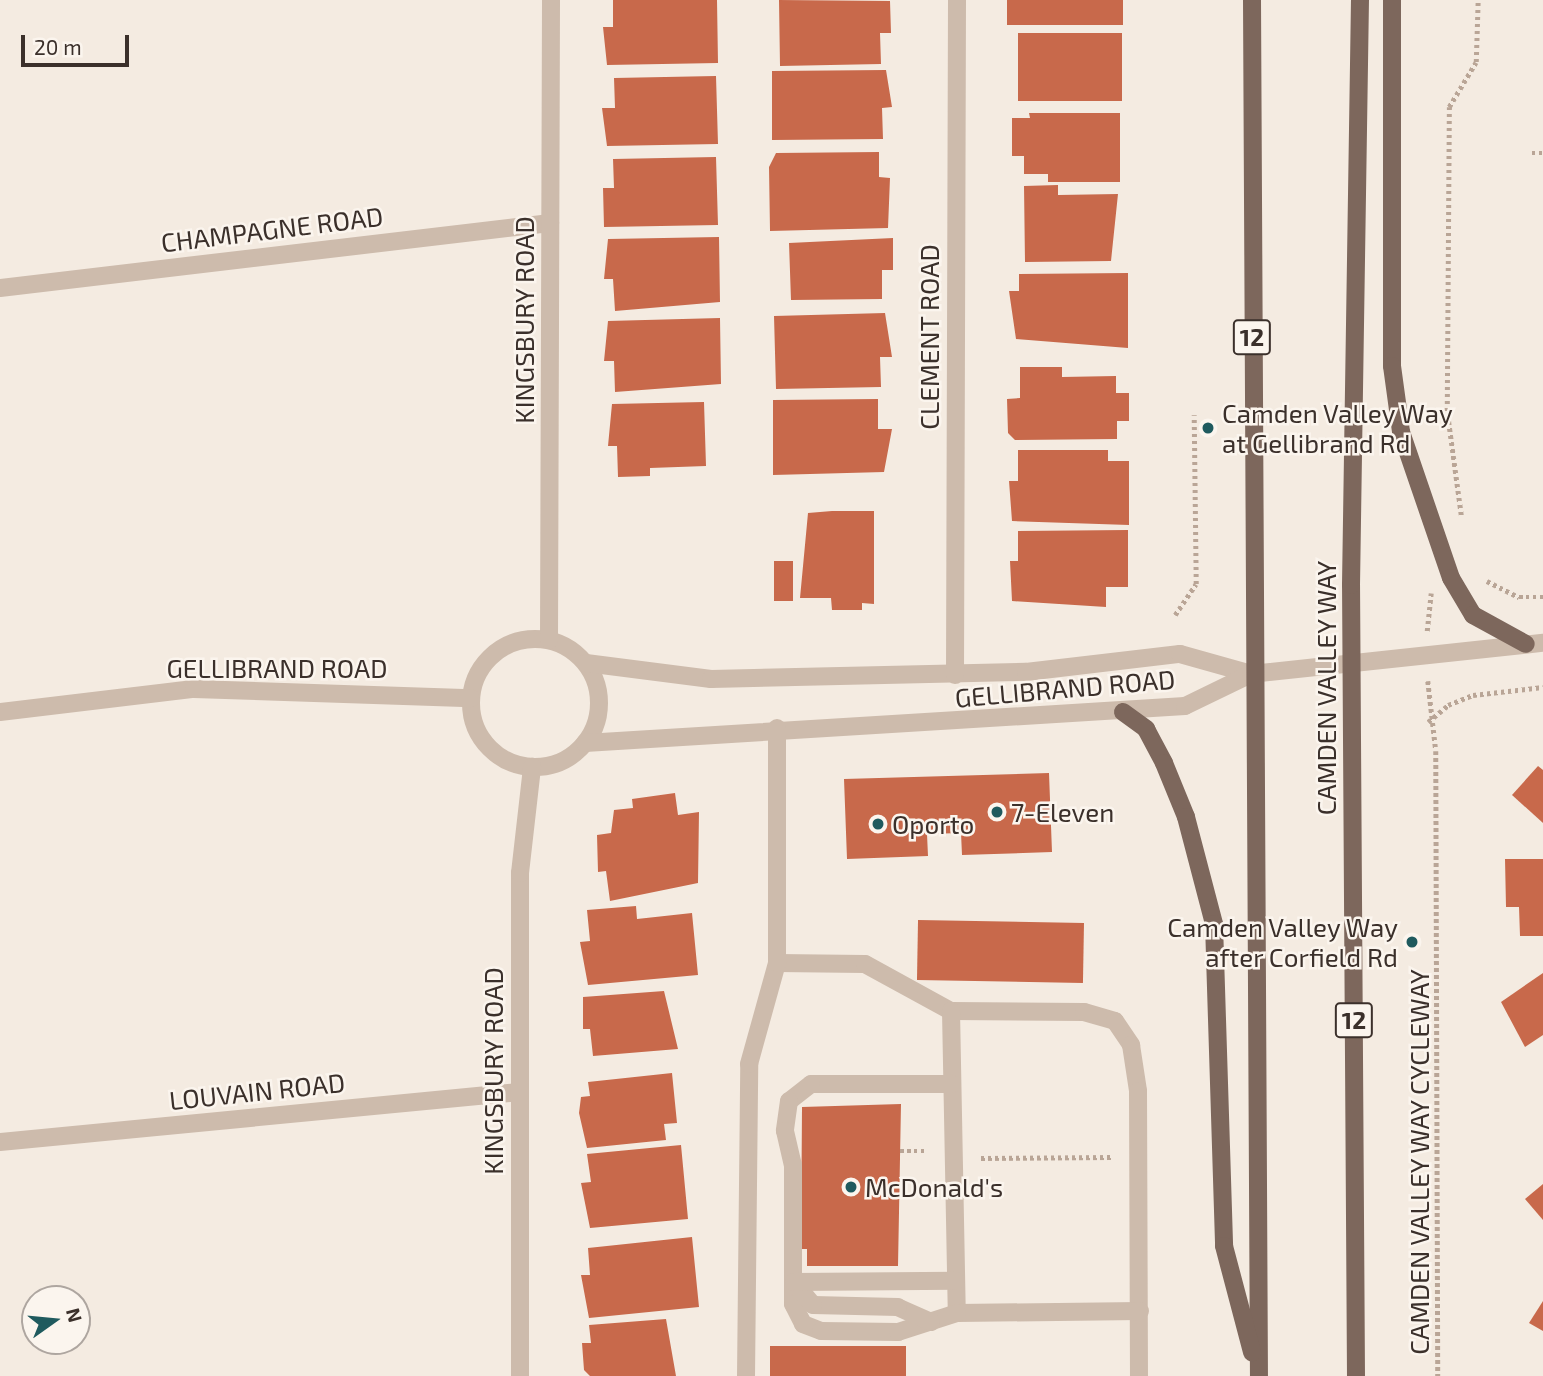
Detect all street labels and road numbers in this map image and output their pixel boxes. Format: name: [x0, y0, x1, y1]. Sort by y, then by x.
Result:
street label: CHAMPAGNE ROAD: [159, 200, 385, 258]
street label: KINGSBURY ROAD: [508, 216, 540, 424]
street label: CLEMENT ROAD: [913, 244, 945, 430]
road number: 12: [1233, 316, 1271, 358]
street label: CAMDEN VALLEY WAY: [1310, 560, 1342, 816]
street label: GELLIBRAND ROAD: [167, 652, 387, 684]
street label: GELLIBRAND ROAD: [954, 663, 1176, 713]
street label: KINGSBURY ROAD: [477, 967, 509, 1175]
street label: CAMDEN VALLEY WAY CYCLEWAY: [1403, 968, 1435, 1356]
road number: 12: [1335, 1000, 1373, 1040]
street label: LOUVAIN ROAD: [168, 1066, 346, 1116]

